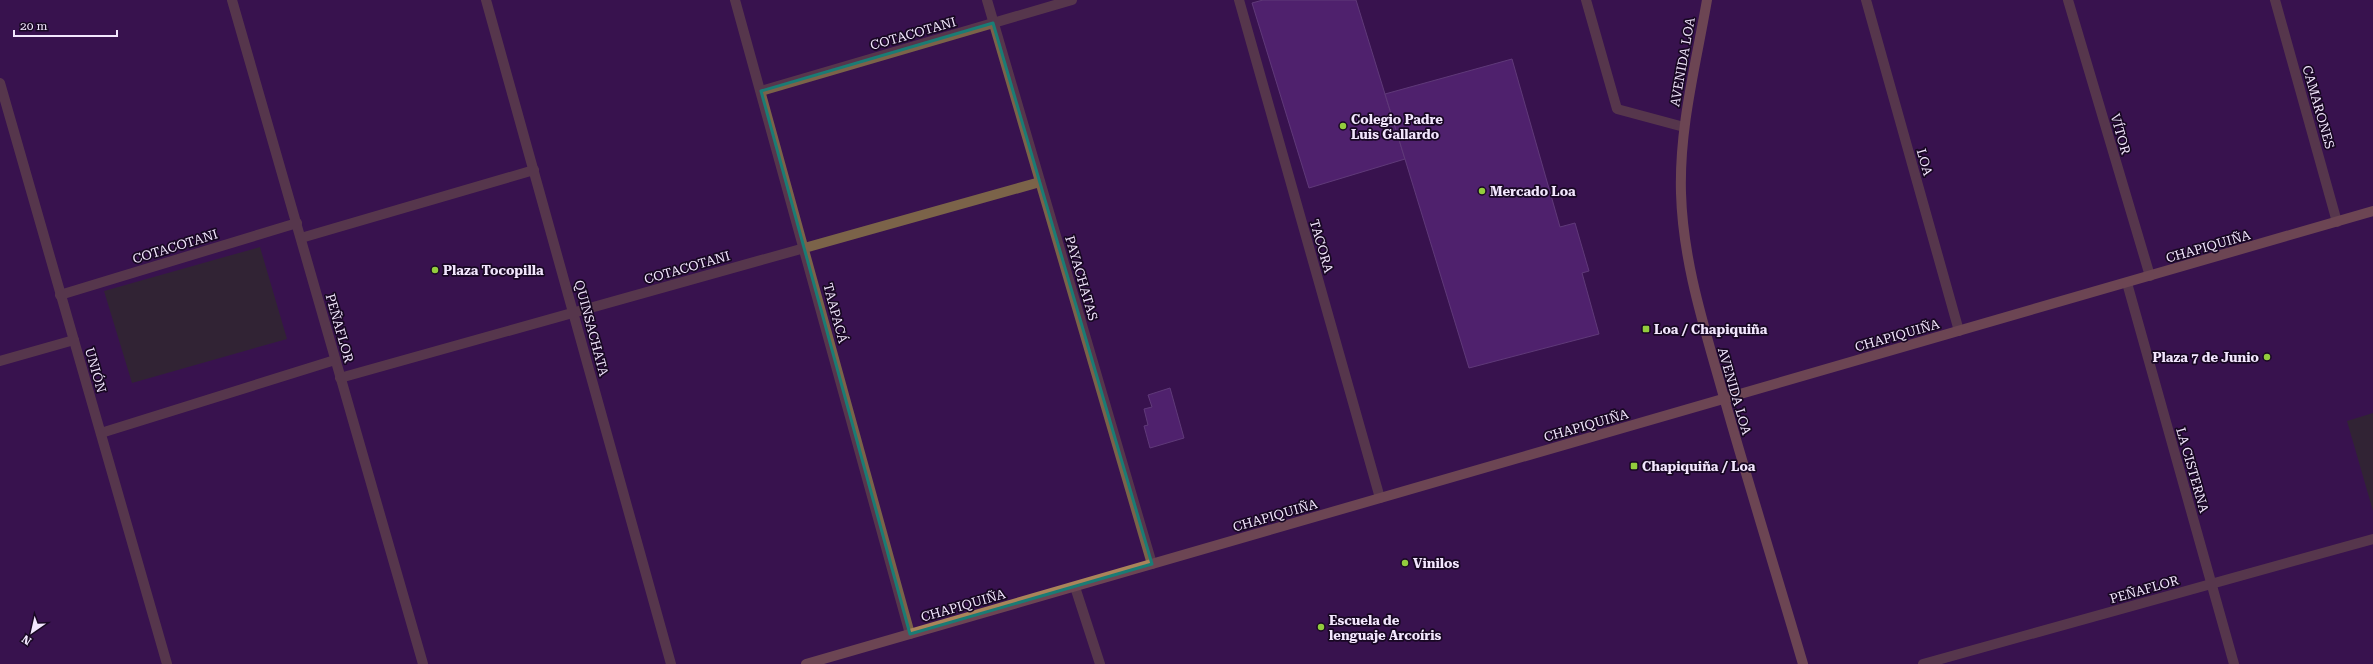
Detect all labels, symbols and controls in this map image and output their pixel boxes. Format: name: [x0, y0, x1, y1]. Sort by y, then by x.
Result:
scale bar: [14, 12, 117, 38]
street label: COTACOTANI: [869, 14, 958, 53]
street label: AVENIDA LOA: [1667, 16, 1698, 108]
text: 20 m: [20, 19, 47, 33]
street label: CAMARONES: [2299, 64, 2338, 151]
place label: Colegio Padre Luis Gallardo: [1351, 112, 1443, 142]
street label: VÍTOR: [2108, 112, 2134, 156]
marker: Colegio Padre Luis Gallardo: [1338, 121, 1348, 131]
street label: LOA: [1914, 147, 1935, 177]
place label: Mercado Loa: [1490, 184, 1576, 199]
marker: Mercado Loa: [1477, 186, 1487, 196]
street label: TACORA: [1307, 218, 1336, 275]
street label: COTACOTANI: [131, 226, 220, 267]
street label: CHAPIQUIÑA: [2164, 226, 2252, 266]
street label: PAYACHATAS: [1062, 234, 1101, 322]
street label: COTACOTANI: [643, 248, 732, 287]
place label: Plaza Tocopilla: [443, 263, 544, 278]
marker: Plaza Tocopilla: [430, 265, 440, 275]
street label: QUINSACHATA: [571, 278, 612, 378]
street label: TAAPACÁ: [820, 281, 852, 345]
street label: PEÑAFLOR: [323, 292, 357, 364]
street label: CHAPIQUIÑA: [1853, 315, 1941, 355]
place label: Loa / Chapiquiña: [1654, 322, 1768, 337]
marker: Loa / Chapiquiña: [1641, 324, 1651, 334]
street label: UNIÓN: [82, 345, 110, 395]
street label: AVENIDA LOA: [1715, 346, 1754, 437]
place label: Plaza 7 de Junio: [2153, 350, 2259, 365]
marker: Plaza 7 de Junio: [2262, 352, 2272, 362]
street label: CHAPIQUIÑA: [1542, 405, 1630, 445]
street label: LA CISTERNA: [2173, 426, 2212, 515]
place label: Chapiquiña / Loa: [1642, 459, 1756, 474]
marker: Chapiquiña / Loa: [1629, 461, 1639, 471]
street label: CHAPIQUIÑA: [1231, 495, 1319, 535]
place label: Vinilos: [1413, 556, 1459, 571]
marker: Vinilos: [1400, 558, 1410, 568]
street label: PEÑAFLOR: [2108, 572, 2180, 606]
street label: CHAPIQUIÑA: [919, 585, 1007, 625]
north arrow: [12, 612, 52, 652]
place label: Escuela de lenguaje Arcoíris: [1329, 613, 1442, 643]
marker: Escuela de lenguaje Arcoíris: [1316, 622, 1326, 632]
text: N: [19, 632, 34, 648]

